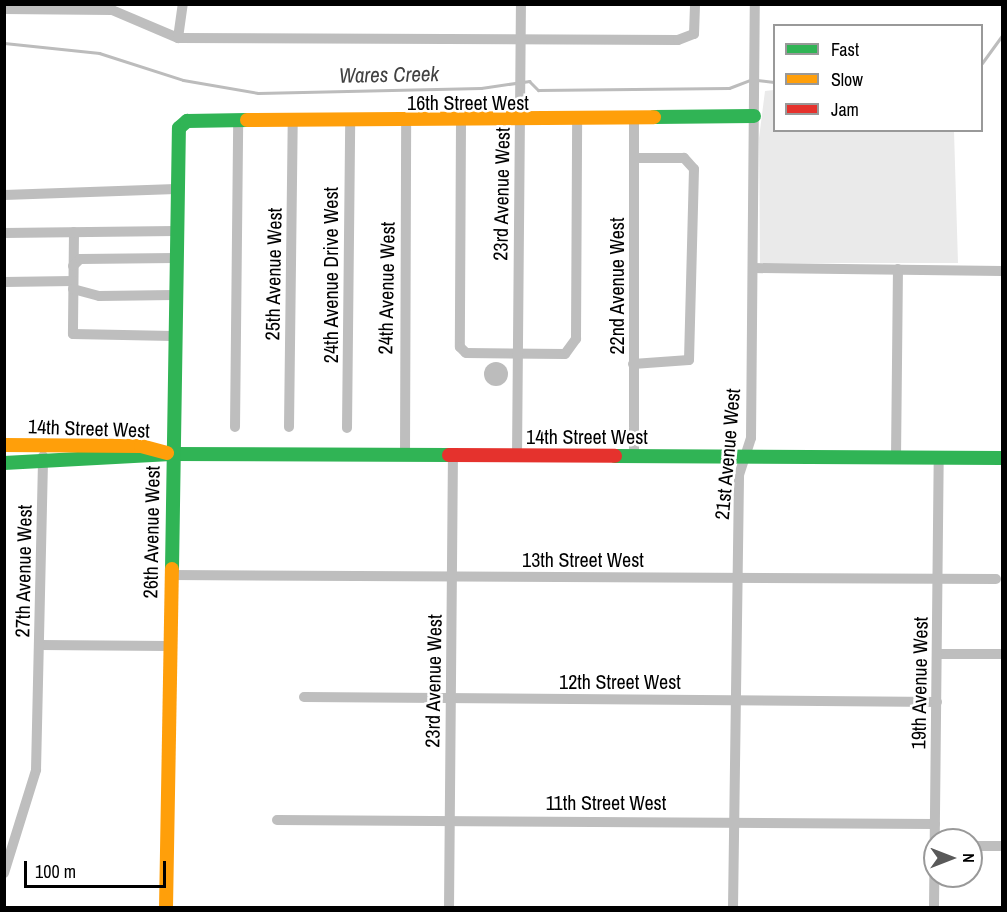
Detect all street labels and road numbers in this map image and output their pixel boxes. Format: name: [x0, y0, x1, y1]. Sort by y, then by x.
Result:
street label: 16th Street West: [407, 90, 529, 114]
street label: 23rd Avenue West: [488, 127, 514, 261]
street label: 24th Avenue Drive West: [318, 186, 342, 364]
street label: 25th Avenue West: [260, 207, 286, 341]
street label: 22nd Avenue West: [604, 217, 628, 355]
street label: 24th Avenue West: [373, 221, 399, 355]
street label: 21st Avenue West: [709, 387, 745, 521]
street label: 14th Street West: [28, 414, 150, 442]
street label: 14th Street West: [526, 424, 648, 448]
street label: 26th Avenue West: [138, 465, 164, 599]
street label: 27th Avenue West: [10, 504, 36, 638]
street label: 13th Street West: [522, 547, 644, 571]
street label: 23rd Avenue West: [420, 614, 446, 748]
street label: 19th Avenue West: [906, 616, 932, 750]
street label: 12th Street West: [559, 669, 681, 693]
street label: 11th Street West: [546, 790, 666, 814]

